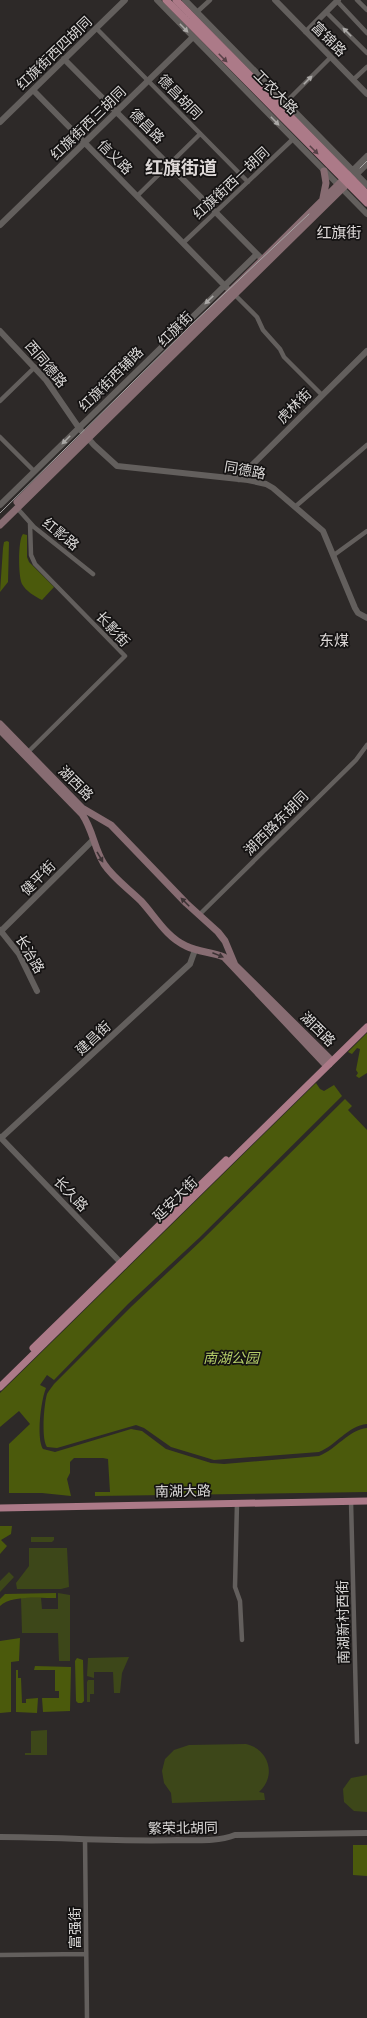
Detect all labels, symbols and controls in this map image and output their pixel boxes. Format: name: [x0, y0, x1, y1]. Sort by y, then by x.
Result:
street label: 红旗街西四胡同: [13, 13, 95, 93]
street label: 富锦路: [308, 18, 350, 60]
one-way arrow: [179, 23, 189, 33]
one-way arrow: [342, 27, 352, 37]
one-way arrow: [218, 53, 228, 63]
street label: 工农大路: [251, 67, 301, 117]
street label: 德昌胡同: [155, 71, 205, 123]
one-way arrow: [303, 75, 313, 85]
street label: 红旗街西三胡同: [47, 83, 129, 163]
street label: 德昌路: [126, 105, 168, 147]
one-way arrow: [270, 116, 280, 126]
street label: 信义路: [94, 136, 136, 178]
street label: 红旗街西一胡同: [190, 144, 272, 222]
one-way arrow: [309, 145, 319, 155]
district label: 红旗街道: [145, 158, 217, 178]
district label: 红旗街: [316, 225, 362, 241]
one-way arrow: [204, 295, 214, 305]
street label: 红旗街: [154, 308, 196, 350]
street label: 西同德路: [22, 337, 70, 391]
street label: 红旗街西辅路: [76, 344, 146, 414]
street label: 虎林街: [273, 385, 315, 427]
one-way arrow: [61, 435, 71, 445]
street label: 同德路: [223, 458, 267, 482]
street label: 红影路: [40, 515, 82, 553]
street label: 长影街: [93, 608, 133, 650]
district label: 东煤: [319, 633, 349, 649]
street label: 湖西路: [55, 762, 97, 804]
street label: 湖西路东胡同: [241, 788, 311, 858]
one-way arrow: [97, 851, 104, 863]
street label: 健平街: [17, 857, 59, 899]
one-way arrow: [180, 897, 190, 906]
street label: 长治路: [12, 932, 48, 976]
one-way arrow: [212, 953, 224, 959]
street label: 湖西路: [297, 1008, 339, 1050]
street label: 建昌街: [72, 1018, 114, 1058]
street label: 长久路: [51, 1173, 91, 1215]
street label: 延安大街: [150, 1174, 200, 1224]
park label: 南湖公园: [203, 1350, 261, 1366]
street label: 南湖大路: [155, 1483, 211, 1499]
street label: 南湖新村西街: [334, 1580, 352, 1664]
street label: 繁荣北胡同: [148, 1819, 218, 1837]
street label: 富强街: [67, 1907, 83, 1949]

